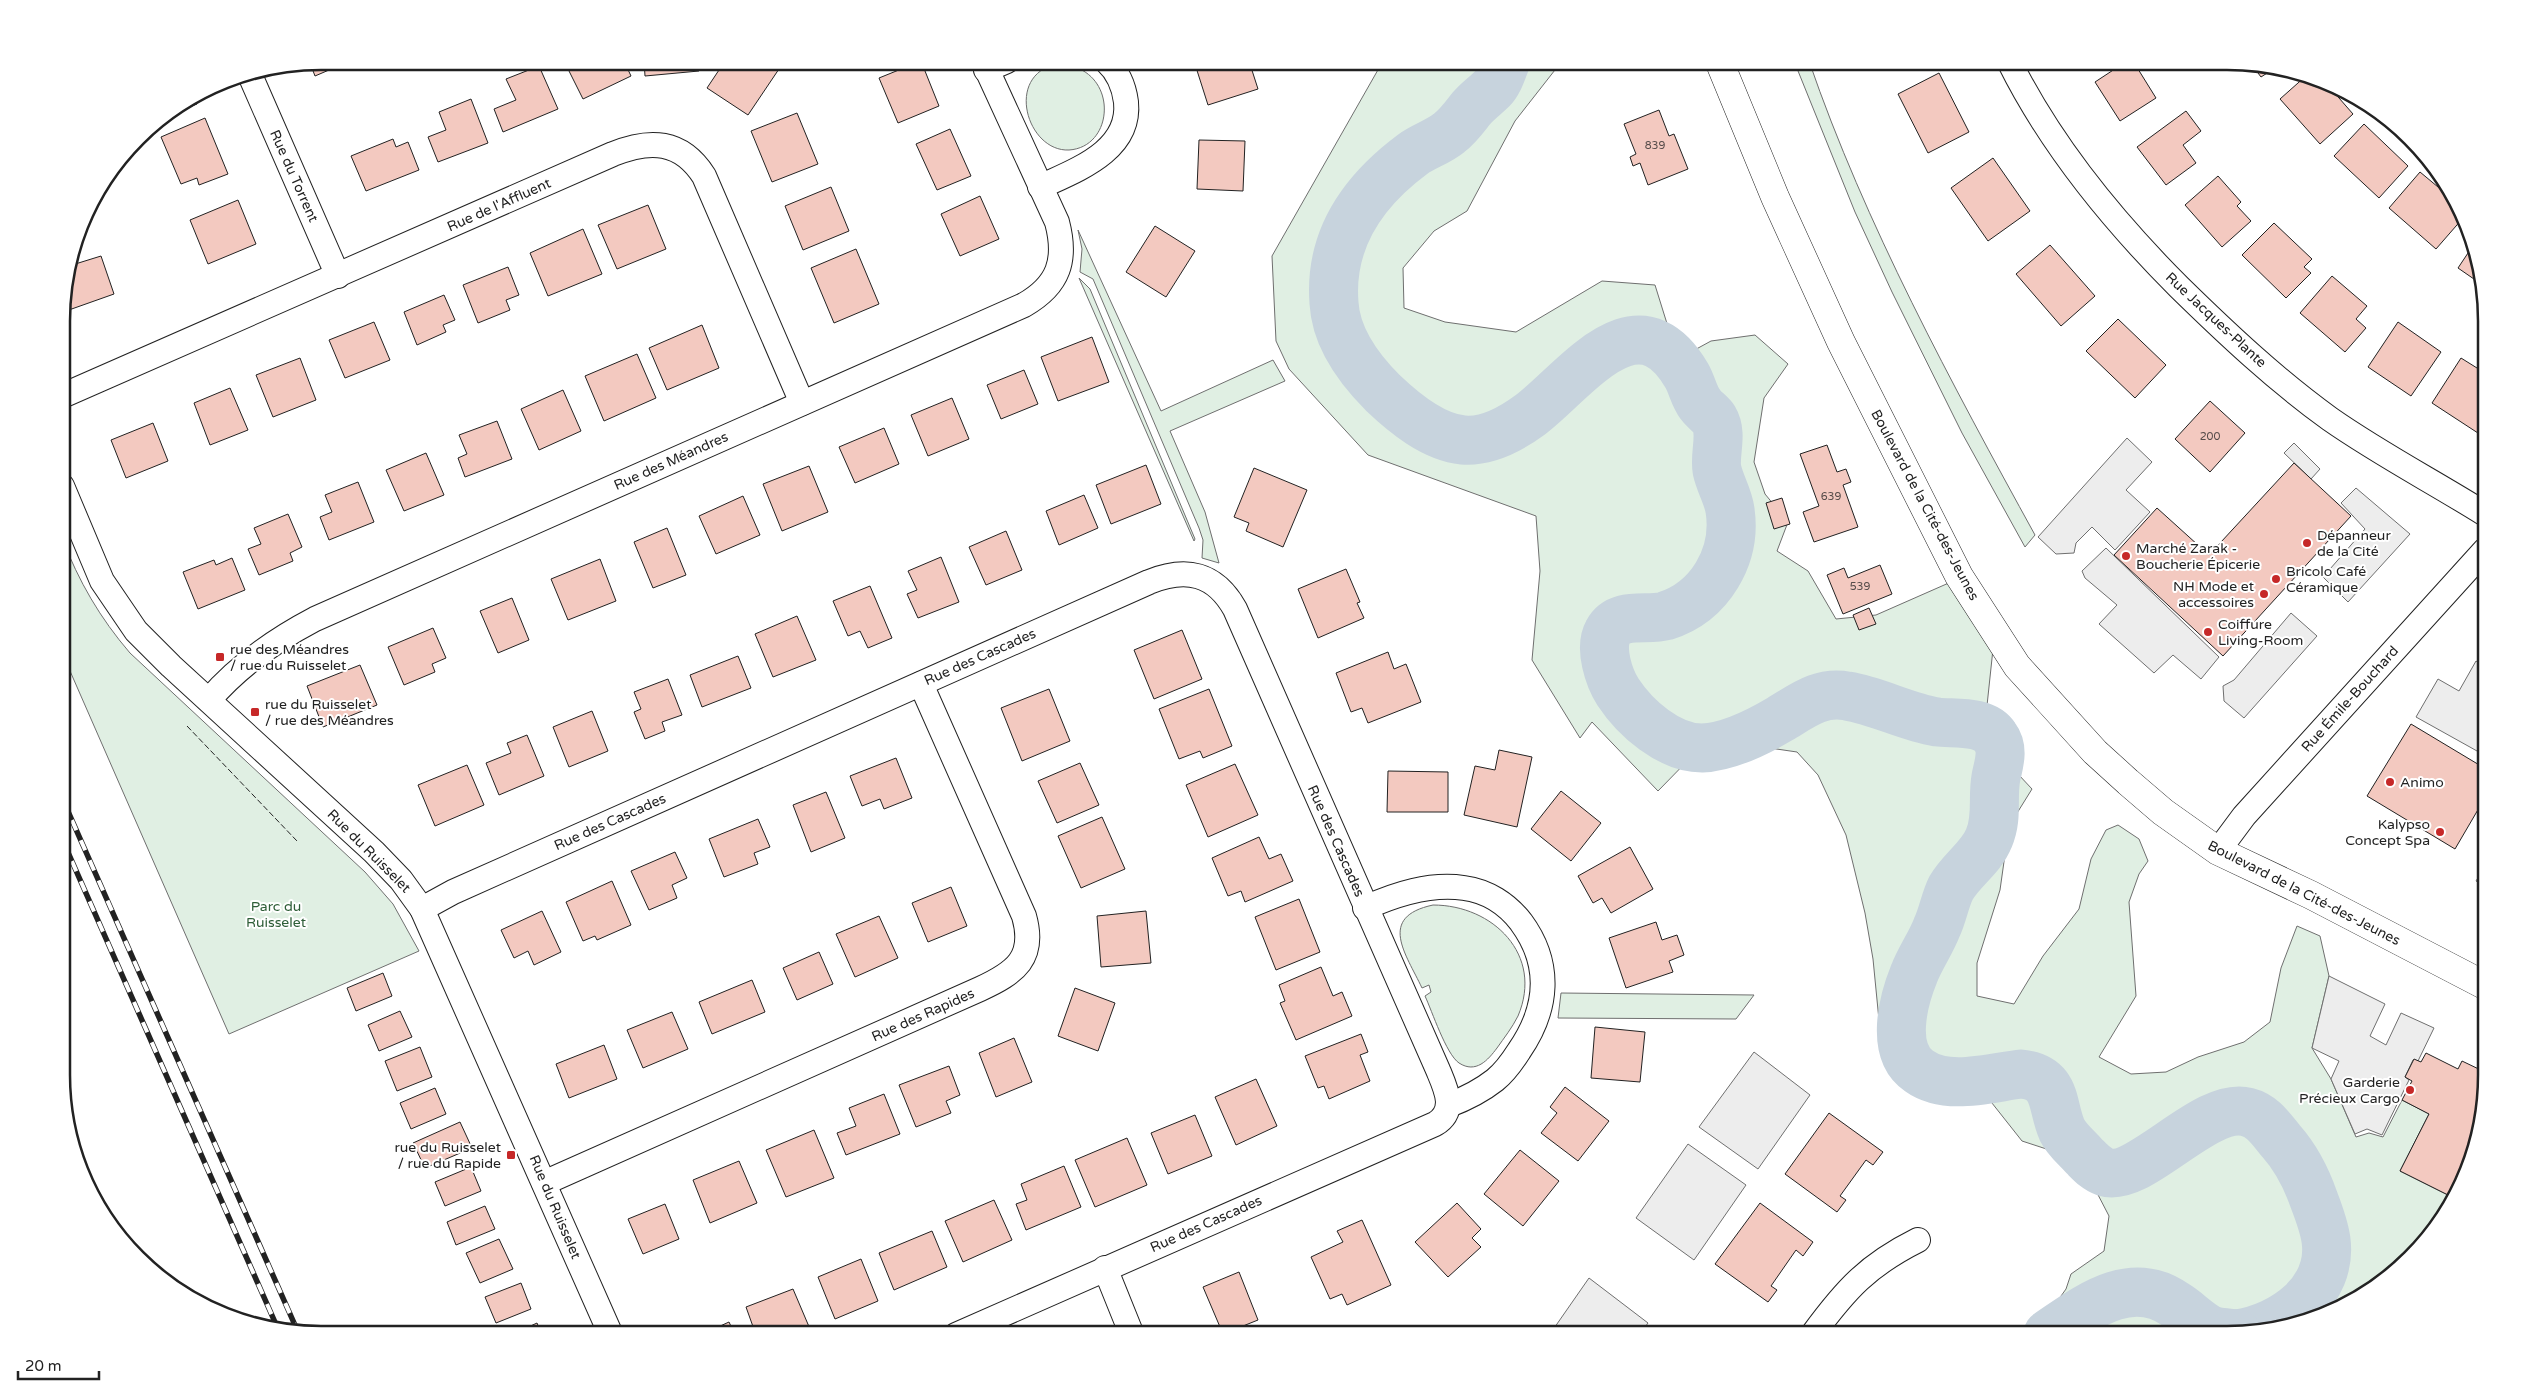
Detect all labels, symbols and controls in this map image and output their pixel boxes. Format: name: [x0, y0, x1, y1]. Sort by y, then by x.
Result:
street label: Rue du Torrent: [266, 127, 322, 225]
house number: 839: [1645, 139, 1665, 152]
street label: Rue de l'Affluent: [444, 174, 554, 235]
street label: Rue Jacques-Plante: [2162, 269, 2270, 371]
street label: Boulevard de la Cité-des-Jeunes: [1867, 407, 1983, 604]
street label: Rue des Méandres: [611, 428, 731, 494]
house number: 200: [2200, 430, 2220, 443]
house number: 639: [1821, 490, 1841, 503]
place label: Dépanneur de la Cité: [2317, 527, 2391, 560]
marker: Dépanneur de la Cité: [2301, 537, 2313, 549]
place label: Marché Zarak - Boucherie Épicerie: [2136, 540, 2260, 573]
marker: Marché Zarak - Boucherie Épicerie: [2120, 550, 2132, 562]
place label: Bricolo Café Céramique: [2286, 563, 2366, 596]
marker: Bricolo Café Céramique: [2270, 573, 2282, 585]
place label: NH Mode et accessoires: [2173, 578, 2255, 611]
house number: 539: [1850, 580, 1870, 593]
marker: NH Mode et accessoires: [2258, 588, 2270, 600]
place label: Coiffure Living-Room: [2218, 616, 2303, 649]
street label: Rue des Cascades: [922, 625, 1039, 689]
marker: Coiffure Living-Room: [2202, 626, 2214, 638]
place label: rue des Méandres / rue du Ruisselet: [230, 641, 349, 674]
street label: Rue Émile-Bouchard: [2298, 642, 2402, 756]
marker: rue des Méandres / rue du Ruisselet: [214, 651, 226, 663]
place label: rue du Ruisselet / rue des Méandres: [265, 696, 394, 729]
marker: rue du Ruisselet / rue des Méandres: [249, 706, 261, 718]
place label: Animo: [2400, 774, 2444, 791]
marker: Animo: [2384, 776, 2396, 788]
street label: Rue des Cascades: [1304, 783, 1368, 900]
street label: Rue des Cascades: [552, 790, 669, 854]
street label: Rue du Ruisselet: [324, 806, 415, 897]
place label: Kalypso Concept Spa: [2345, 816, 2430, 849]
marker: Kalypso Concept Spa: [2434, 826, 2446, 838]
street label: Boulevard de la Cité-des-Jeunes: [2205, 837, 2403, 949]
park label: Parc du Ruisselet: [246, 898, 307, 931]
street label: Rue des Rapides: [869, 985, 977, 1045]
place label: Garderie Précieux Cargo: [2299, 1074, 2400, 1107]
marker: Garderie Précieux Cargo: [2404, 1084, 2416, 1096]
place label: rue du Ruisselet / rue du Rapide: [394, 1139, 502, 1172]
marker: rue du Ruisselet / rue du Rapide: [505, 1149, 517, 1161]
street label: Rue du Ruisselet: [525, 1153, 585, 1262]
street label: Rue des Cascades: [1148, 1192, 1265, 1256]
scale bar: [18, 1348, 99, 1380]
text: 20 m: [25, 1357, 62, 1375]

